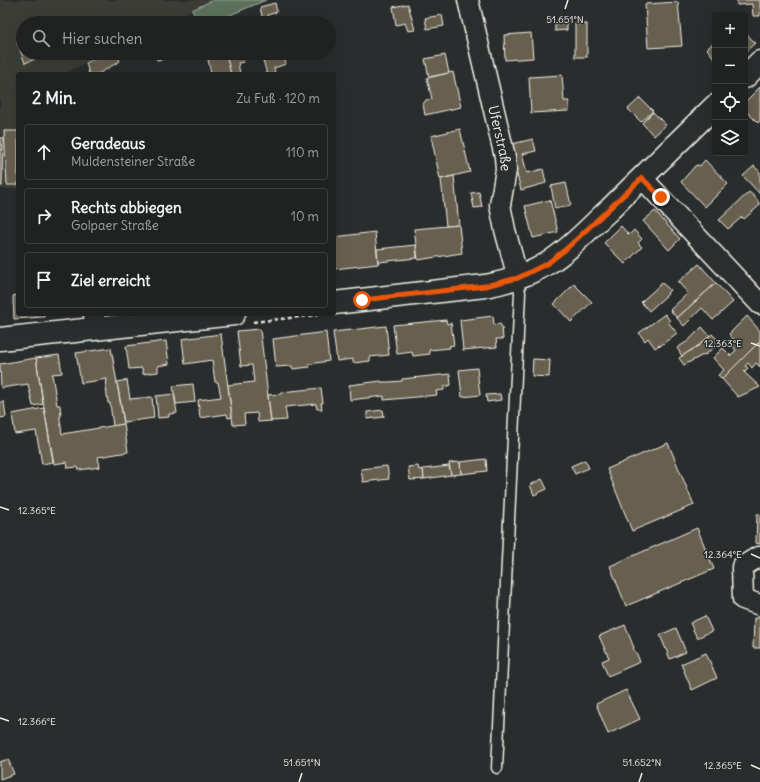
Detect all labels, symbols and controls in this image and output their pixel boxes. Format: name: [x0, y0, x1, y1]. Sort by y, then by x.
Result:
map controls: [712, 12, 748, 156]
button: +: [712, 12, 748, 48]
text: 51.651°N: [546, 13, 584, 26]
search box: [16, 16, 336, 60]
icon: search: [30, 27, 52, 49]
text: Hier suchen: [62, 29, 142, 48]
button: −: [712, 48, 748, 84]
button: locate: [712, 84, 748, 120]
text: 2 Min.: [32, 87, 76, 109]
text: Zu Fuß · 120 m: [236, 90, 320, 107]
street label: Uferstraße: [484, 104, 515, 172]
button: layers: [712, 120, 748, 156]
text: Geradeaus: [71, 134, 145, 153]
icon: ahead: [33, 141, 55, 163]
text: 110 m: [286, 144, 319, 161]
text: Muldensteiner Straße: [71, 153, 195, 170]
route end: [652, 188, 670, 206]
text: Rechts abbiegen: [71, 198, 182, 217]
icon: right: [33, 205, 55, 227]
text: 10 m: [291, 208, 319, 225]
text: Golpaer Straße: [71, 217, 159, 234]
icon: arrive: [33, 269, 55, 291]
text: Ziel erreicht: [71, 271, 150, 290]
route start: [353, 291, 371, 309]
text: 12.363°E: [704, 337, 742, 350]
text: 12.365°E: [18, 504, 56, 517]
text: 12.364°E: [704, 548, 742, 561]
text: 12.366°E: [18, 715, 56, 728]
text: 51.651°N: [283, 756, 321, 769]
text: 51.652°N: [622, 756, 662, 769]
text: 12.365°E: [704, 759, 742, 772]

